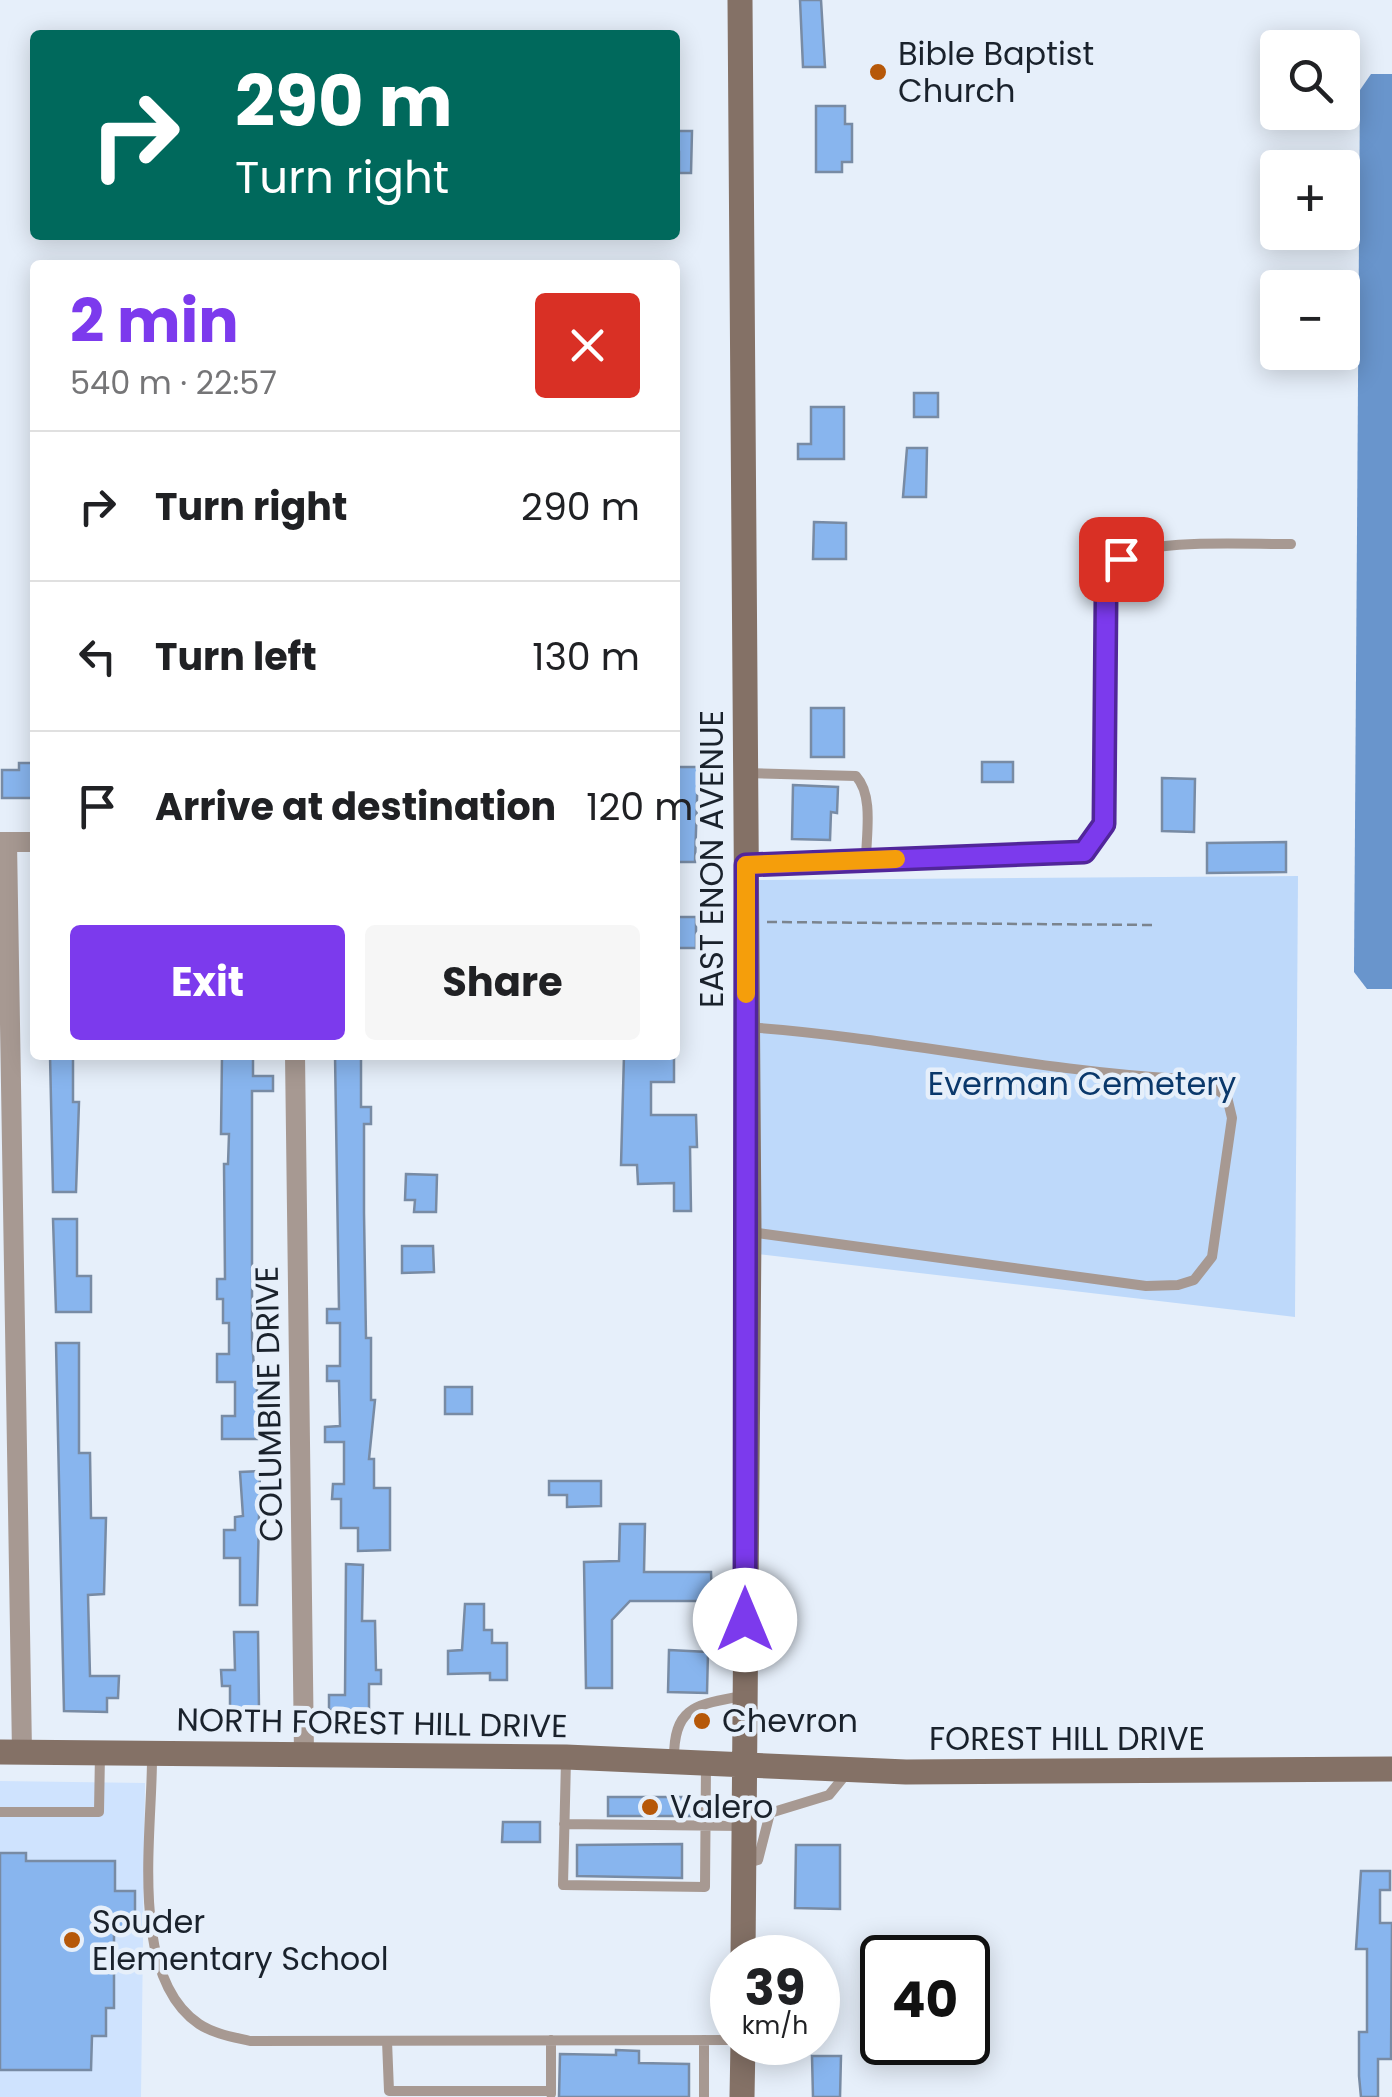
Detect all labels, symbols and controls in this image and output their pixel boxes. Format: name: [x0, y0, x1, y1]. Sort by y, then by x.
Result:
map controls: [1260, 30, 1360, 370]
button: search: [1260, 30, 1360, 130]
place label: Bible Baptist Church: [898, 31, 1094, 113]
text: 290 m: [235, 52, 453, 151]
marker: Bible Baptist Church: [867, 61, 889, 83]
icon: right: [70, 70, 200, 200]
text: Turn right: [235, 146, 449, 209]
button: +: [1260, 150, 1360, 250]
button: −: [1260, 270, 1360, 370]
text: 2 min: [70, 279, 239, 363]
button: close: [535, 293, 640, 398]
text: 540 m · 22:57: [70, 360, 277, 405]
icon: right: [70, 479, 125, 534]
text: Turn right: [155, 480, 347, 533]
text: 290 m: [521, 480, 640, 533]
pin: [1079, 517, 1164, 602]
icon: arrive: [1094, 532, 1149, 587]
icon: left: [70, 629, 125, 684]
text: Turn left: [155, 630, 317, 683]
text: 130 m: [532, 630, 640, 683]
street label: EAST ENON AVENUE: [689, 710, 734, 1008]
icon: arrive: [70, 779, 125, 834]
text: Arrive at destination: [155, 780, 556, 833]
text: 120 m: [586, 780, 693, 833]
button: Exit: [70, 925, 345, 1040]
button: Share: [365, 925, 640, 1040]
park label: Everman Cemetery: [928, 1061, 1236, 1106]
street label: COLUMBINE DRIVE: [244, 1266, 293, 1542]
position arrow: [693, 1568, 797, 1672]
street label: NORTH FOREST HILL DRIVE: [176, 1697, 568, 1748]
place label: Chevron: [722, 1698, 858, 1743]
marker: Chevron: [691, 1710, 713, 1732]
street label: FOREST HILL DRIVE: [929, 1716, 1205, 1761]
place label: Valero: [670, 1784, 773, 1829]
marker: Valero: [639, 1796, 661, 1818]
place label: Souder Elementary School: [92, 1899, 389, 1981]
marker: Souder Elementary School: [61, 1929, 83, 1951]
speed limit sign: 40: [860, 1935, 990, 2065]
text: 39: [745, 1952, 806, 2023]
text: km/h: [742, 2008, 808, 2043]

